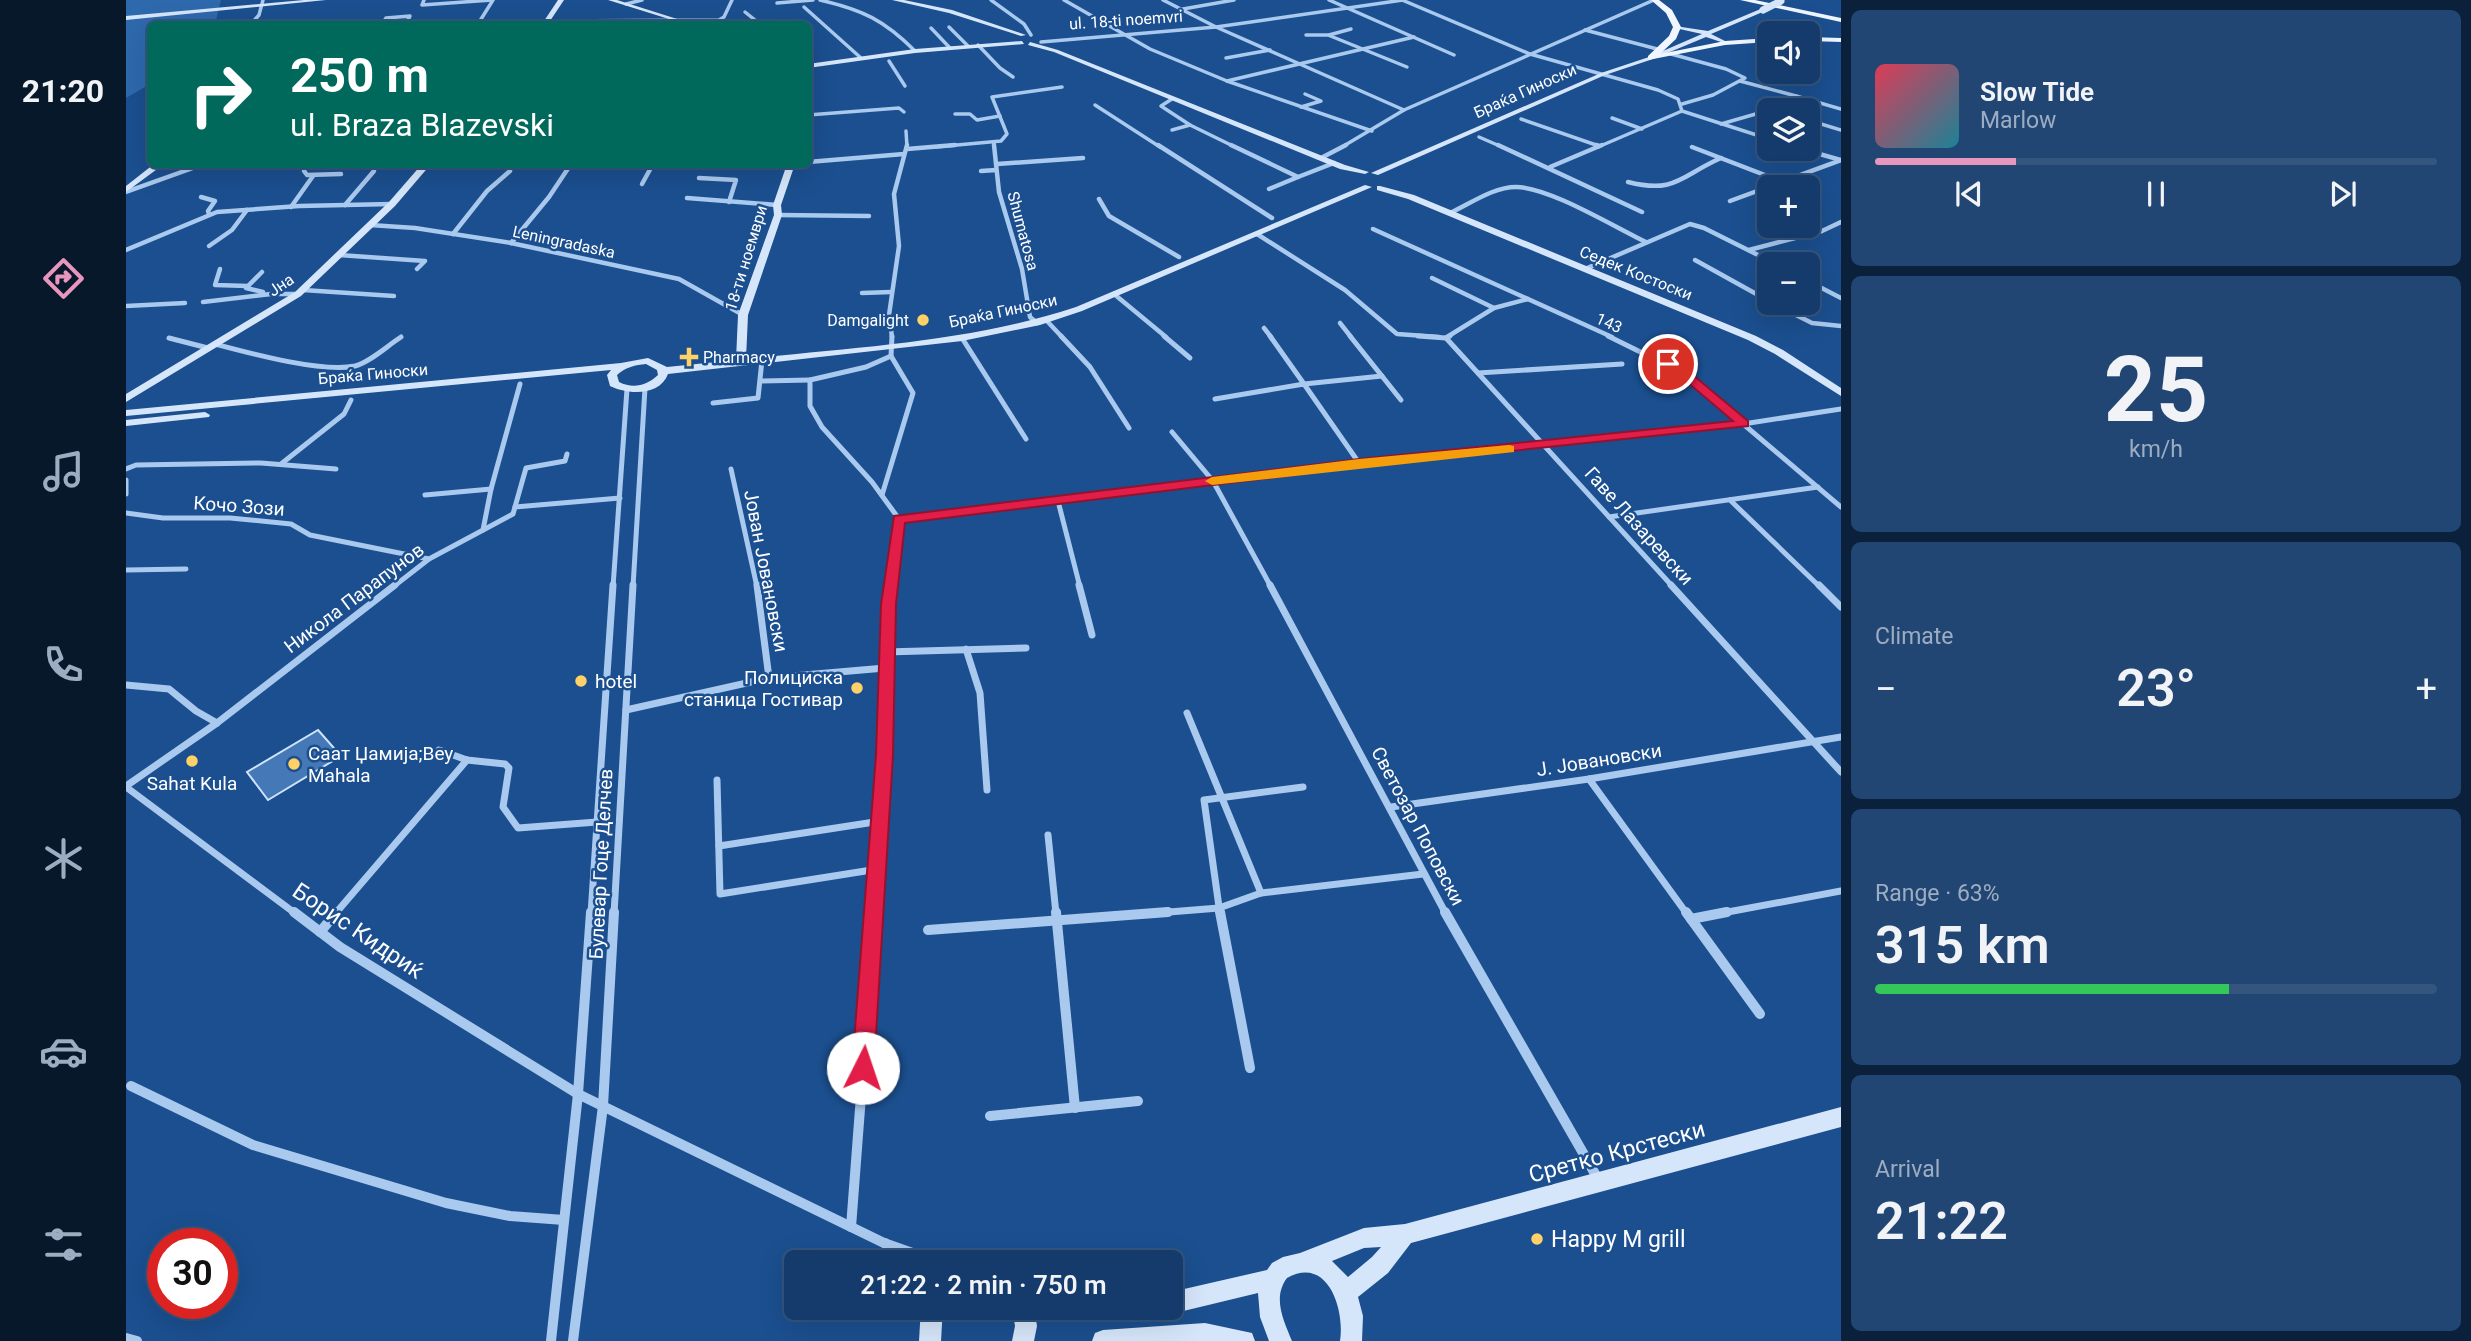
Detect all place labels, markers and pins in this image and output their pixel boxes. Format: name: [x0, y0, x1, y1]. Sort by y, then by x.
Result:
place label: Damgalight: [827, 311, 909, 330]
marker: Damgalight: [915, 312, 931, 328]
pin: [1638, 334, 1698, 394]
place label: Pharmacy: [703, 348, 775, 367]
marker: Pharmacy: [681, 349, 697, 365]
place label: Полициска станица Гостивар: [684, 666, 843, 711]
place label: hotel: [595, 670, 637, 693]
marker: hotel: [573, 673, 589, 689]
marker: Полициска станица Гостивар: [849, 680, 865, 696]
place label: Саат Џамија;Bey Mahala: [308, 742, 453, 787]
marker: Sahat Kula: [184, 753, 200, 769]
marker: Саат Џамија;Bey Mahala: [286, 756, 302, 772]
place label: Sahat Kula: [147, 772, 237, 795]
place label: Happy M grill: [1551, 1226, 1686, 1253]
marker: Happy M grill: [1529, 1231, 1545, 1247]

